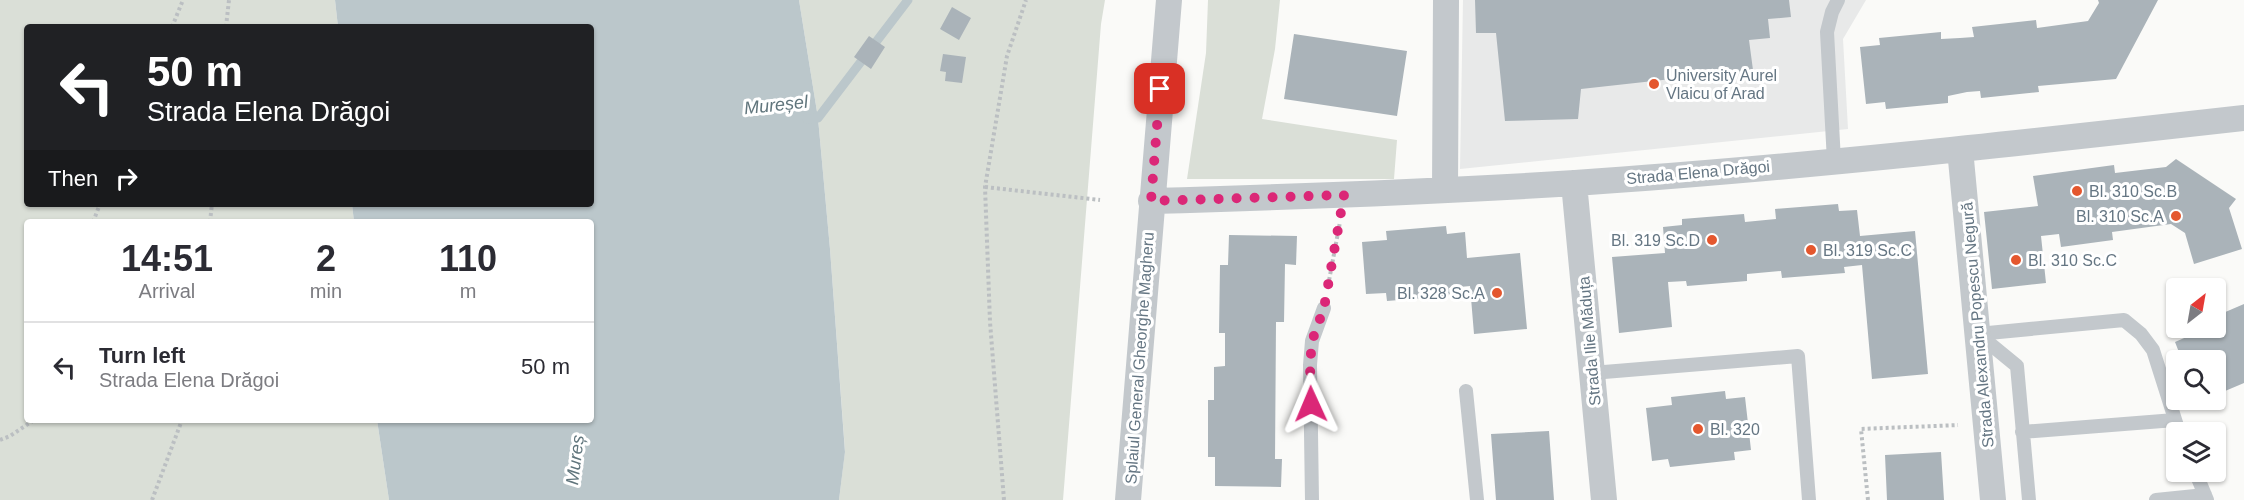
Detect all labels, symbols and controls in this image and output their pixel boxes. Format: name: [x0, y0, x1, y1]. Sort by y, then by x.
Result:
icon: left: [48, 48, 126, 126]
text: 50 m: [147, 48, 243, 95]
pin: [1134, 63, 1185, 114]
place label: University Aurel Vlaicu of Arad: [1666, 67, 1777, 102]
icon: arrive: [1143, 72, 1176, 105]
marker: University Aurel Vlaicu of Arad: [1647, 77, 1661, 91]
water label: Mureșel: [743, 92, 810, 118]
text: Strada Elena Drăgoi: [147, 97, 390, 127]
street label: Strada Elena Drăgoi: [1626, 158, 1771, 187]
icon: right: [110, 162, 143, 195]
text: Then: [48, 166, 98, 191]
place label: Bl. 310 Sc.B: [2089, 183, 2177, 200]
marker: Bl. 310 Sc.B: [2070, 184, 2084, 198]
street label: Strada Alexandru Popescu Negură: [1958, 201, 1997, 448]
place label: Bl. 310 Sc.A: [2076, 208, 2164, 225]
marker: Bl. 310 Sc.A: [2169, 209, 2183, 223]
street label: Splaiul General Gheorghe Magheru: [1122, 231, 1157, 485]
place label: Bl. 319 Sc.D: [1611, 232, 1700, 249]
marker: Bl. 319 Sc.D: [1705, 233, 1719, 247]
text: 14:51: [121, 238, 213, 279]
text: 2: [316, 238, 336, 279]
text: 110: [439, 238, 497, 279]
place label: Bl. 319 Sc.C: [1823, 242, 1912, 259]
marker: Bl. 319 Sc.C: [1804, 243, 1818, 257]
place label: Bl. 310 Sc.C: [2028, 252, 2117, 269]
marker: Bl. 310 Sc.C: [2009, 253, 2023, 267]
street label: Strada Ilie Măduța: [1575, 275, 1604, 406]
north arrow: [2166, 278, 2226, 338]
map controls: [2166, 278, 2226, 482]
text: Arrival: [139, 280, 195, 302]
text: min: [310, 280, 342, 302]
text: m: [460, 280, 476, 302]
place label: Bl. 328 Sc.A: [1397, 285, 1485, 302]
marker: Bl. 328 Sc.A: [1490, 286, 1504, 300]
text: Turn left: [99, 343, 185, 368]
button: search: [2166, 350, 2226, 410]
icon: left: [48, 351, 81, 384]
text: 50 m: [521, 354, 570, 379]
text: Strada Elena Drăgoi: [99, 369, 279, 391]
position arrow: [1279, 372, 1343, 436]
place label: Bl. 320: [1710, 421, 1760, 438]
marker: Bl. 320: [1691, 422, 1705, 436]
button: layers: [2166, 422, 2226, 482]
water label: Mureș: [562, 434, 588, 486]

